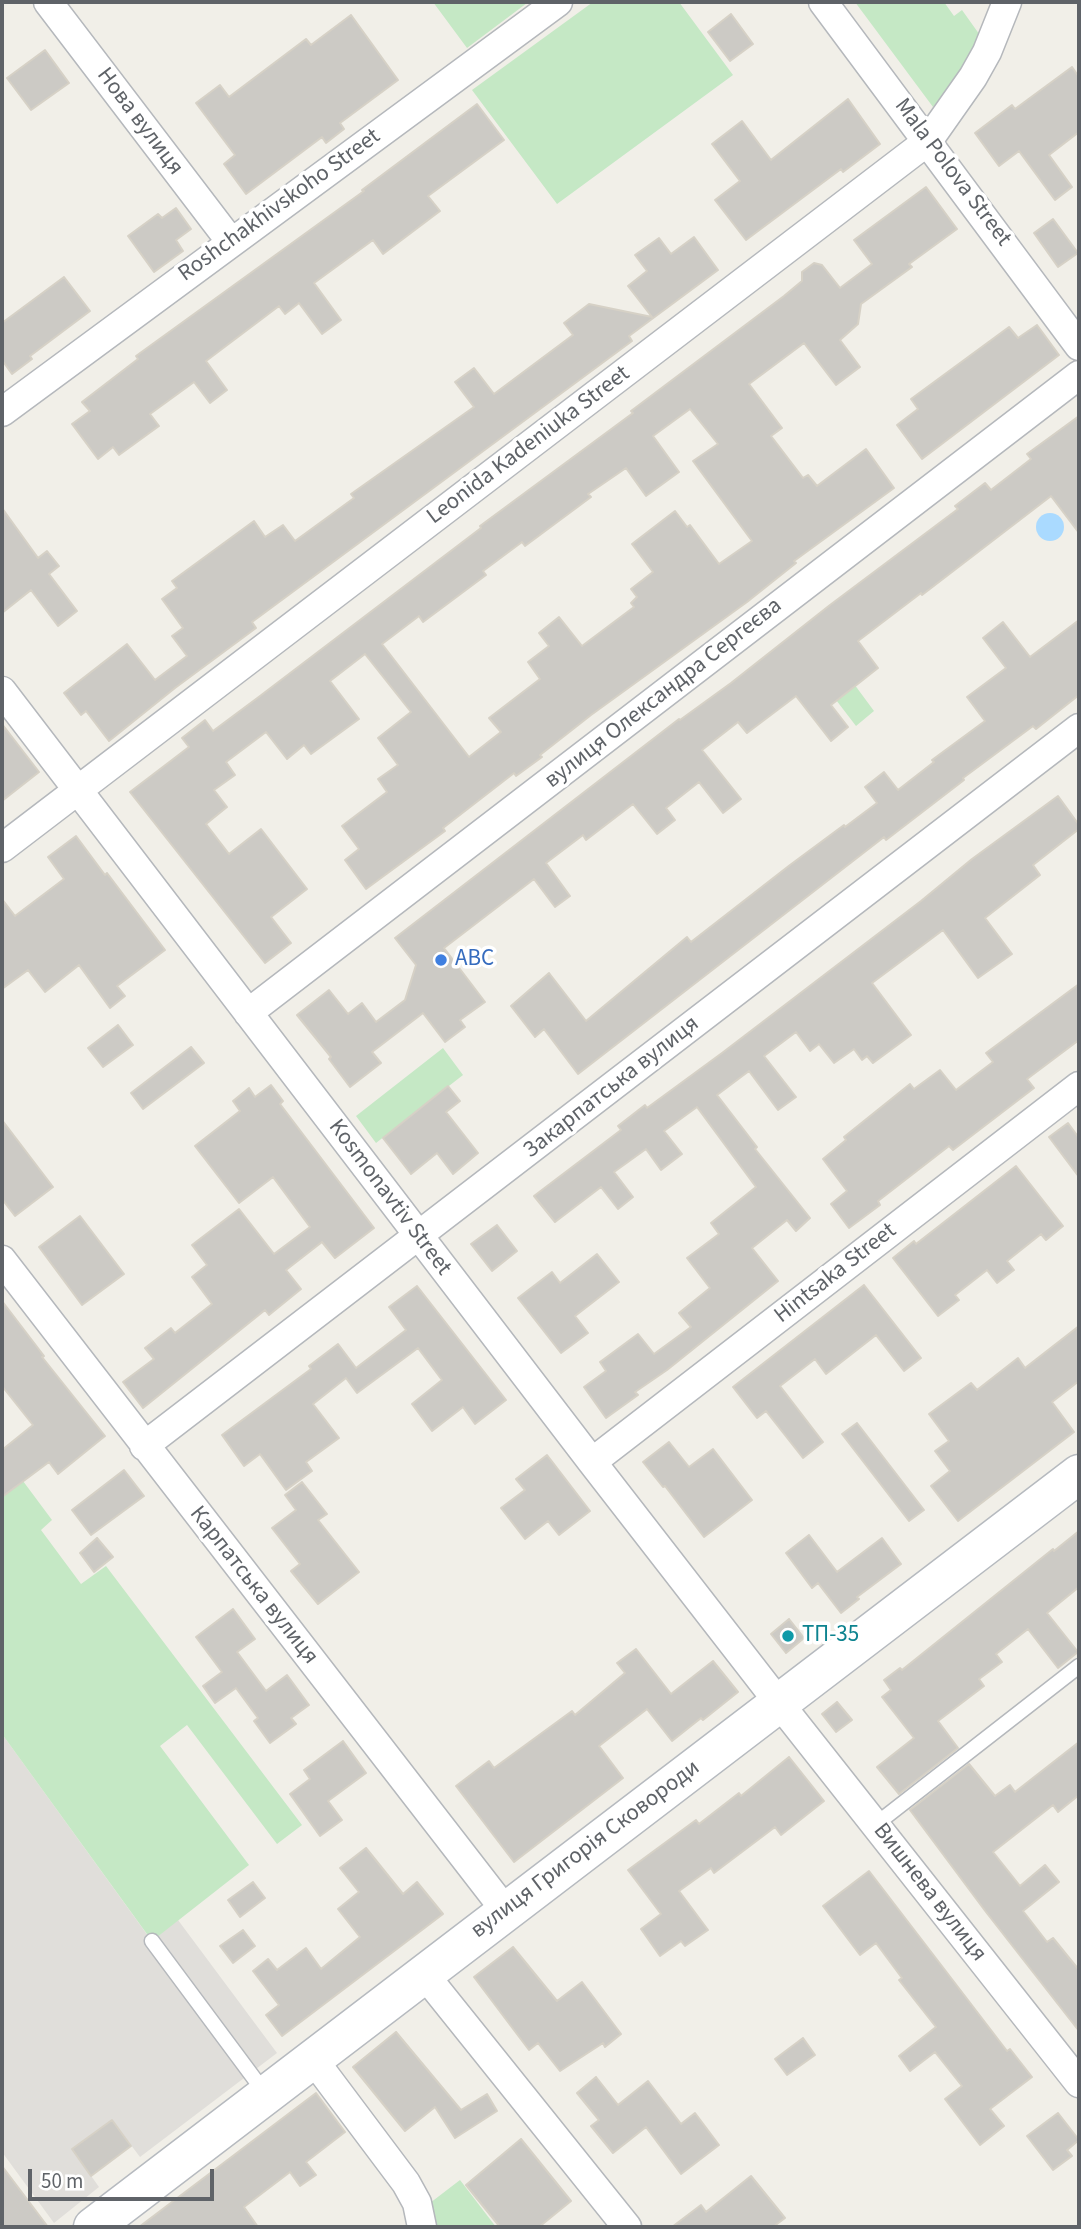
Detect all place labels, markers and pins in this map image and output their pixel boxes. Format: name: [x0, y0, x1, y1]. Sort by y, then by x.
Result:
place label: ABC: [455, 946, 494, 974]
marker: ABC: [433, 952, 449, 968]
place label: ТП-35: [802, 1622, 859, 1650]
marker: ТП-35: [780, 1628, 796, 1644]

